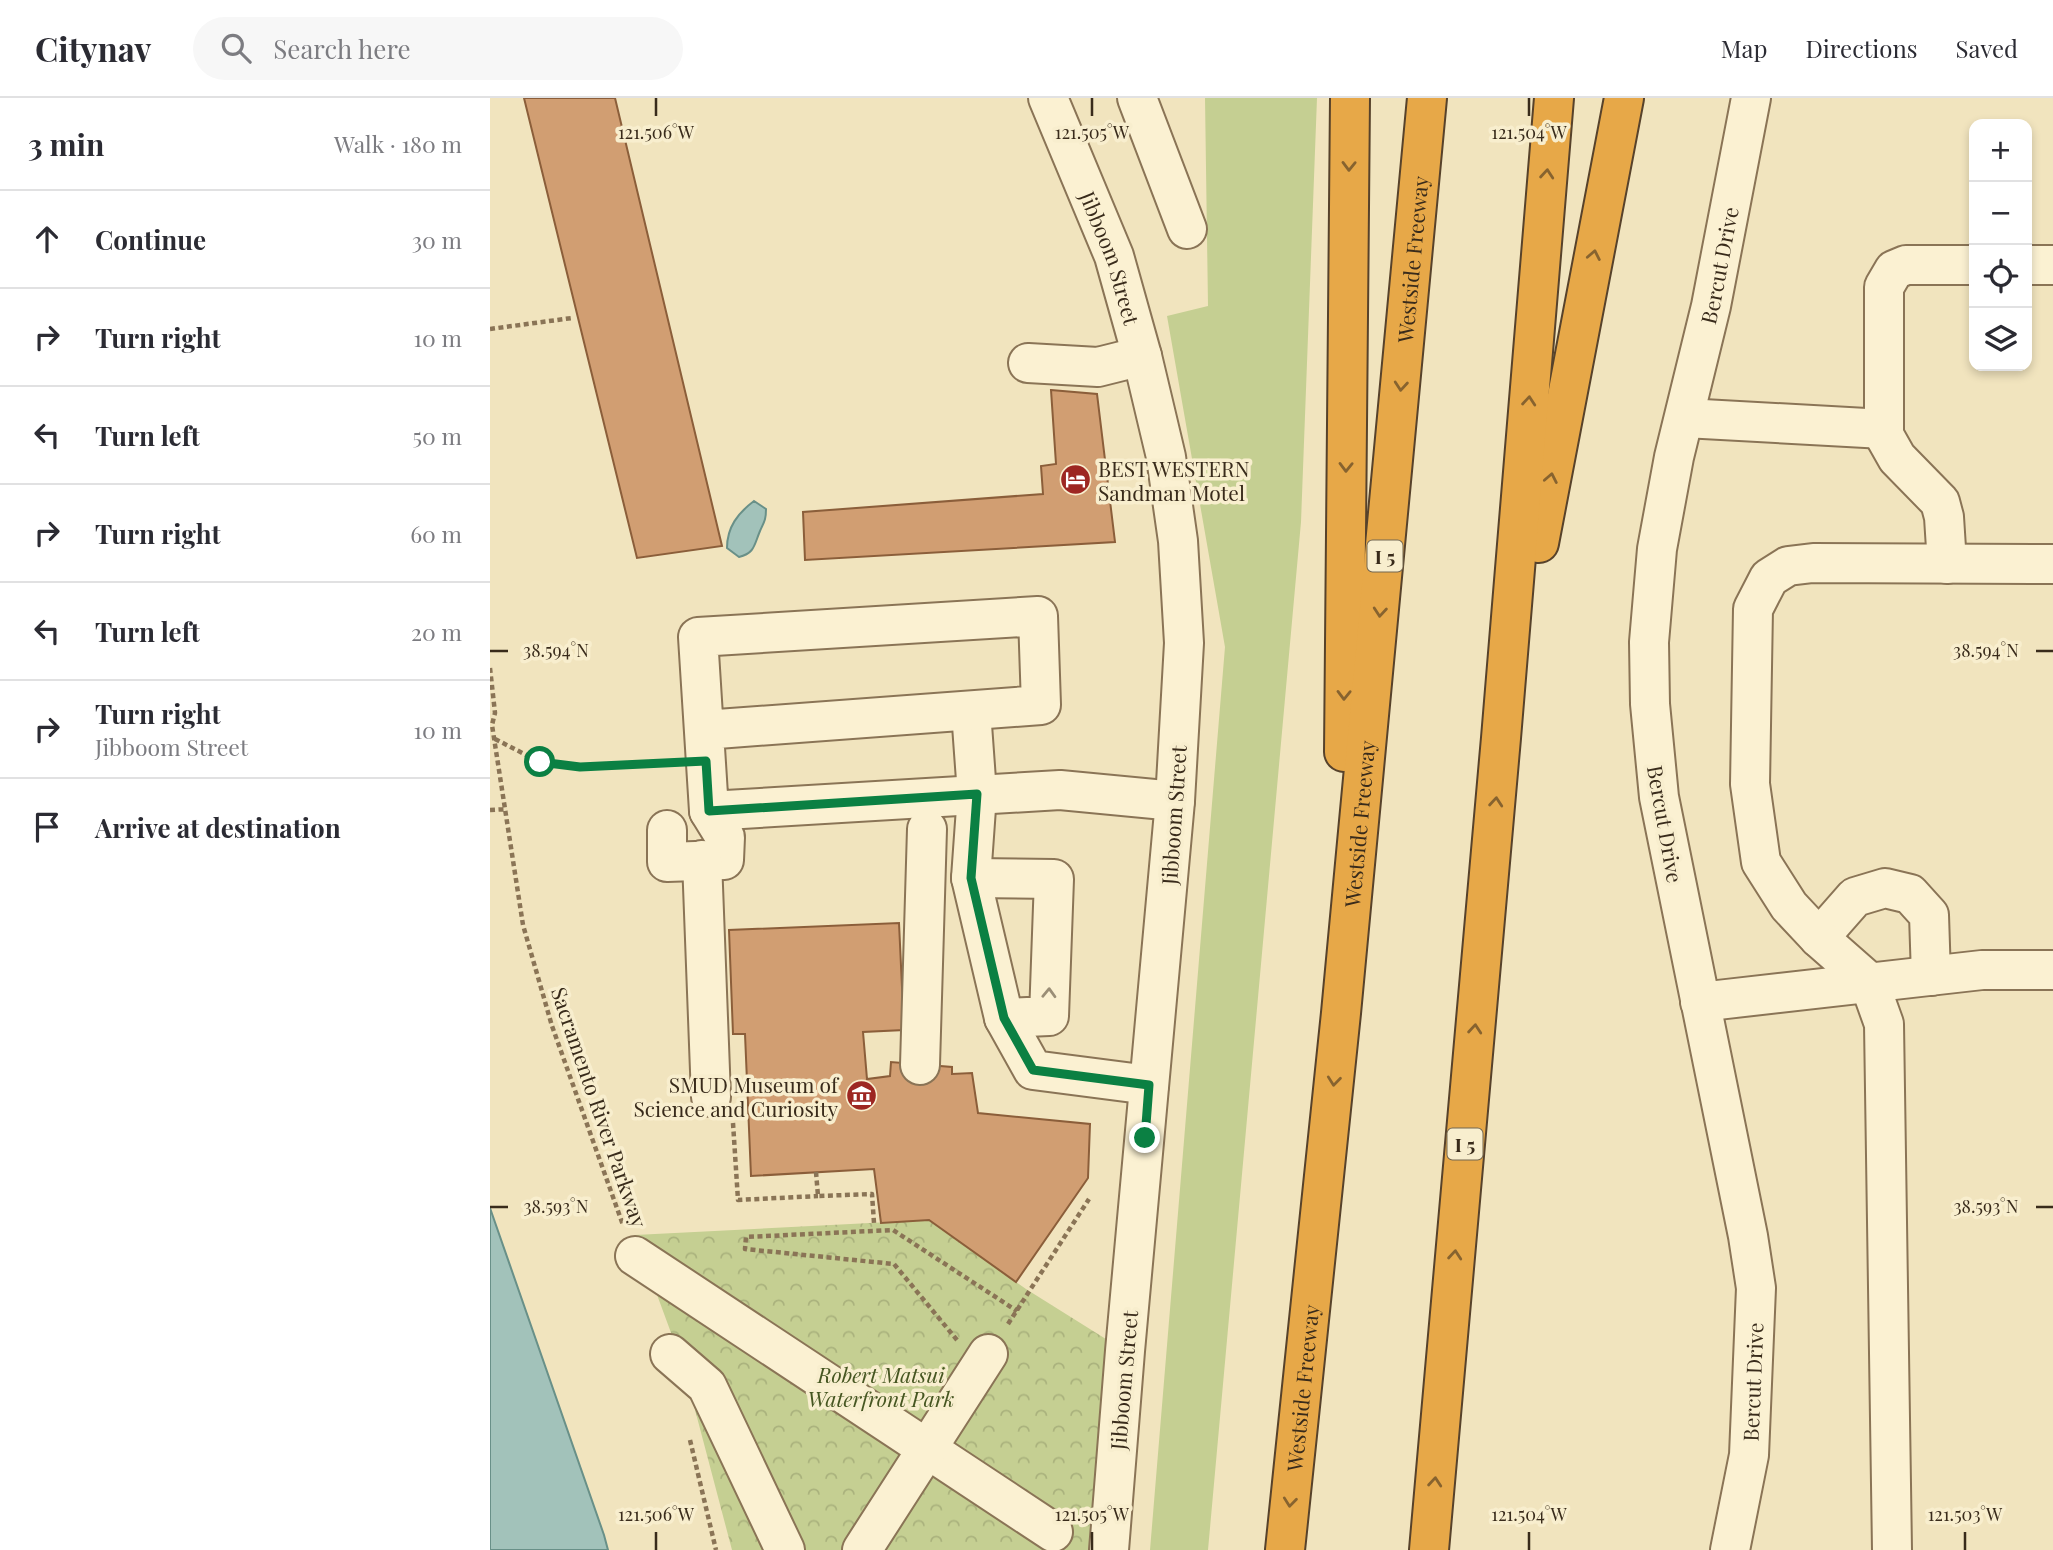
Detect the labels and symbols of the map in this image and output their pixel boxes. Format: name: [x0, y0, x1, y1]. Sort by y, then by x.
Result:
text: 121.506°W: [618, 120, 695, 144]
text: 121.505°W: [1055, 120, 1130, 144]
text: 121.504°W: [1491, 120, 1567, 144]
one-way arrow: [1341, 161, 1357, 172]
one-way arrow: [1539, 168, 1554, 179]
street label: Westside Freeway: [1390, 174, 1434, 345]
street label: Jibboom Street: [1074, 186, 1147, 328]
street label: Bercut Drive: [1693, 204, 1744, 327]
one-way arrow: [1585, 249, 1600, 261]
one-way arrow: [1394, 380, 1409, 391]
one-way arrow: [1521, 395, 1536, 406]
place label: BEST WESTERN Sandman Motel: [1098, 454, 1250, 506]
one-way arrow: [1338, 462, 1354, 473]
hotel icon: BEST WESTERN Sandman Motel: [1058, 463, 1092, 497]
one-way arrow: [1543, 472, 1558, 484]
road number: I 5: [1368, 540, 1402, 572]
one-way arrow: [1372, 606, 1387, 618]
text: 38.594°N: [523, 638, 589, 662]
text: 38.594°N: [1953, 638, 2019, 662]
one-way arrow: [1336, 690, 1352, 700]
street label: Westside Freeway: [1337, 739, 1381, 910]
street label: Jibboom Street: [1154, 744, 1192, 887]
route start: [524, 746, 555, 777]
street label: Bercut Drive: [1642, 763, 1690, 885]
one-way arrow: [1488, 796, 1503, 807]
street label: Sacramento River Parkway: [546, 983, 654, 1231]
one-way arrow: [1042, 987, 1057, 998]
one-way arrow: [1468, 1023, 1483, 1035]
place label: SMUD Museum of Science and Curiosity: [633, 1070, 840, 1122]
one-way arrow: [1327, 1076, 1342, 1087]
museum icon: SMUD Museum of Science and Curiosity: [844, 1079, 878, 1113]
route end: [1129, 1122, 1160, 1153]
road number: I 5: [1448, 1128, 1482, 1160]
text: 38.593°N: [524, 1194, 589, 1218]
text: 38.593°N: [1954, 1194, 2019, 1218]
one-way arrow: [1447, 1250, 1462, 1261]
street label: Westside Freeway: [1279, 1303, 1325, 1474]
street label: Jibboom Street: [1103, 1309, 1143, 1452]
street label: Bercut Drive: [1736, 1322, 1769, 1442]
park label: Robert Matsui Waterfront Park: [808, 1360, 955, 1412]
one-way arrow: [1427, 1476, 1442, 1487]
one-way arrow: [1283, 1497, 1298, 1508]
text: 121.506°W: [618, 1502, 695, 1526]
text: 121.505°W: [1055, 1502, 1130, 1526]
text: 121.504°W: [1491, 1502, 1567, 1526]
text: 121.503°W: [1928, 1502, 2003, 1526]

